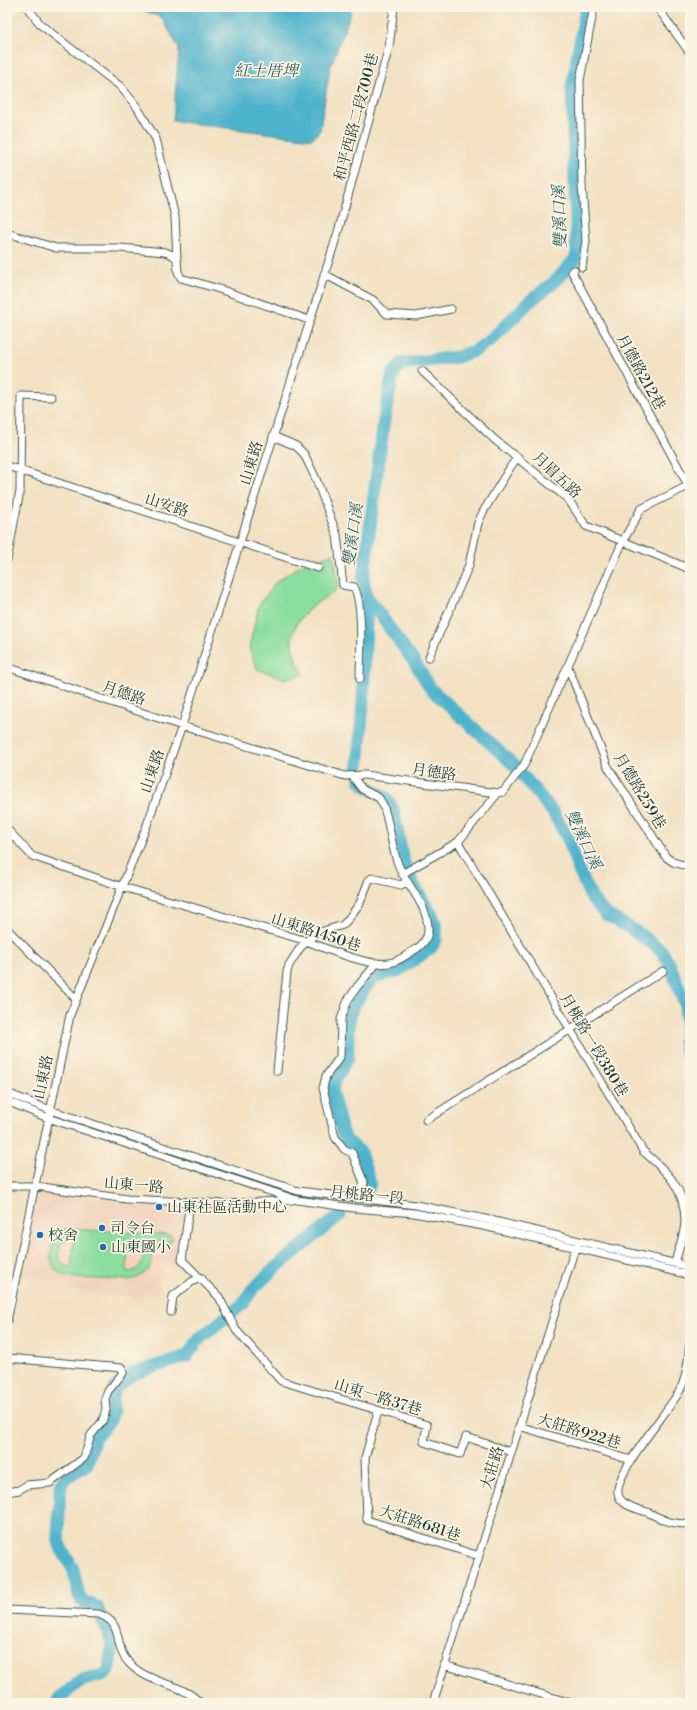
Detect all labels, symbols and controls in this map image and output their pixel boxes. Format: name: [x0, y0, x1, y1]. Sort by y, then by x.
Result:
street label: 和平西路二段700巷: [330, 51, 383, 183]
water label: 紅土厝埤: [234, 61, 300, 81]
water label: 雙溪口溪: [549, 183, 571, 249]
street label: 月德路212巷: [612, 331, 669, 414]
street label: 山東路: [236, 439, 267, 487]
street label: 月眉五路: [528, 448, 585, 503]
street label: 山安路: [143, 489, 191, 521]
water label: 雙溪口溪: [339, 500, 368, 568]
street label: 月德路: [99, 677, 148, 710]
street label: 山東路: [136, 747, 169, 796]
street label: 月德路259巷: [609, 750, 670, 833]
street label: 月德路: [410, 760, 458, 785]
water label: 雙溪口溪: [561, 806, 607, 874]
street label: 山東路1450巷: [269, 909, 363, 956]
street label: 月桃路一段380巷: [555, 990, 632, 1100]
street label: 山東路: [30, 1053, 57, 1101]
street label: 山東一路: [103, 1173, 165, 1198]
street label: 月桃路一段: [329, 1182, 405, 1209]
place label: 山東社區活動中心: [167, 1198, 287, 1217]
marker: 山東社區活動中心: [154, 1202, 164, 1212]
place label: 司令台: [110, 1219, 155, 1238]
marker: 司令台: [97, 1223, 107, 1233]
place label: 校舍: [48, 1226, 78, 1245]
marker: 校舍: [35, 1230, 45, 1240]
place label: 山東國小: [111, 1238, 171, 1257]
marker: 山東國小: [98, 1242, 108, 1252]
street label: 山東一路37巷: [332, 1375, 424, 1420]
street label: 大莊路922巷: [535, 1410, 623, 1453]
street label: 大莊路: [477, 1444, 508, 1492]
street label: 大莊路681巷: [377, 1501, 463, 1546]

